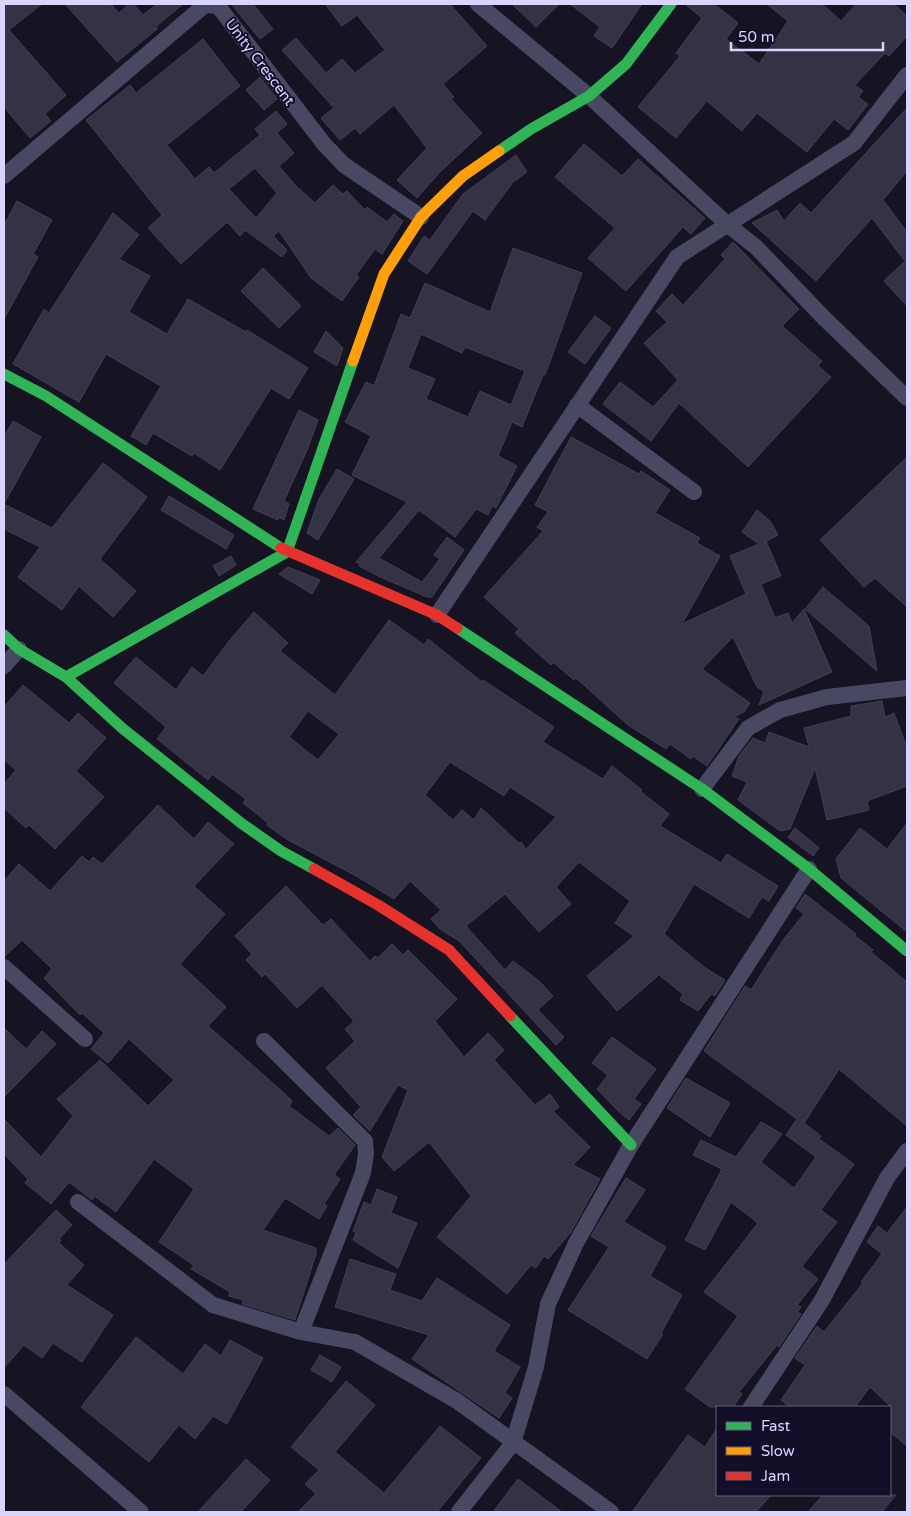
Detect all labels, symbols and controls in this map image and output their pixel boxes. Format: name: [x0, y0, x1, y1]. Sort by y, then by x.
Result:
street label: Unity Crescent: [221, 15, 299, 109]
scale bar: [731, 20, 884, 52]
text: 50 m: [738, 28, 775, 46]
legend: [716, 1406, 891, 1496]
text: Fast: [761, 1417, 791, 1435]
text: Slow: [761, 1442, 795, 1460]
text: Jam: [761, 1467, 790, 1485]

